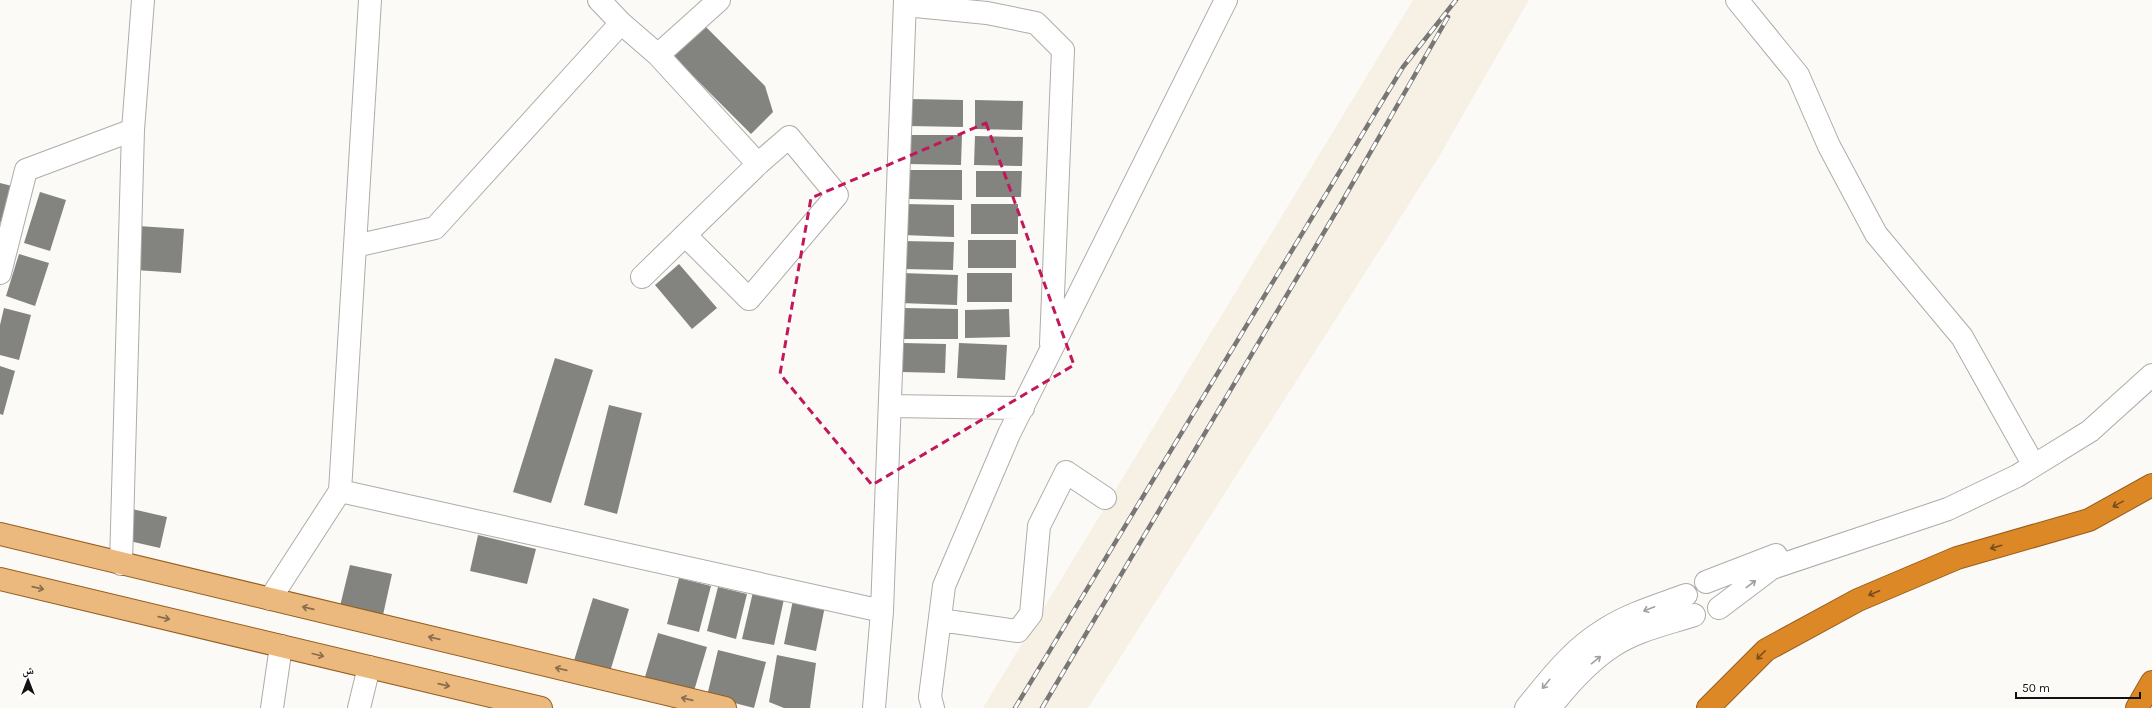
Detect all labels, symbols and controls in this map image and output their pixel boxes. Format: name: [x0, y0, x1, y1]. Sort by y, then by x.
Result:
one-way arrow: [2112, 501, 2124, 509]
one-way arrow: [1990, 544, 2003, 551]
one-way arrow: [1745, 580, 1756, 588]
one-way arrow: [31, 584, 44, 592]
one-way arrow: [1869, 590, 1881, 597]
one-way arrow: [302, 604, 315, 611]
one-way arrow: [1644, 605, 1656, 613]
one-way arrow: [158, 615, 171, 622]
one-way arrow: [428, 634, 441, 642]
one-way arrow: [1756, 650, 1766, 660]
one-way arrow: [311, 652, 324, 659]
one-way arrow: [1590, 655, 1601, 664]
north arrow: [8, 660, 48, 700]
text: ش: [22, 664, 34, 678]
one-way arrow: [555, 664, 568, 672]
scale bar: [2016, 674, 2140, 700]
one-way arrow: [1541, 678, 1550, 689]
text: 50 m: [2022, 681, 2050, 695]
one-way arrow: [438, 682, 451, 690]
one-way arrow: [681, 695, 694, 702]

